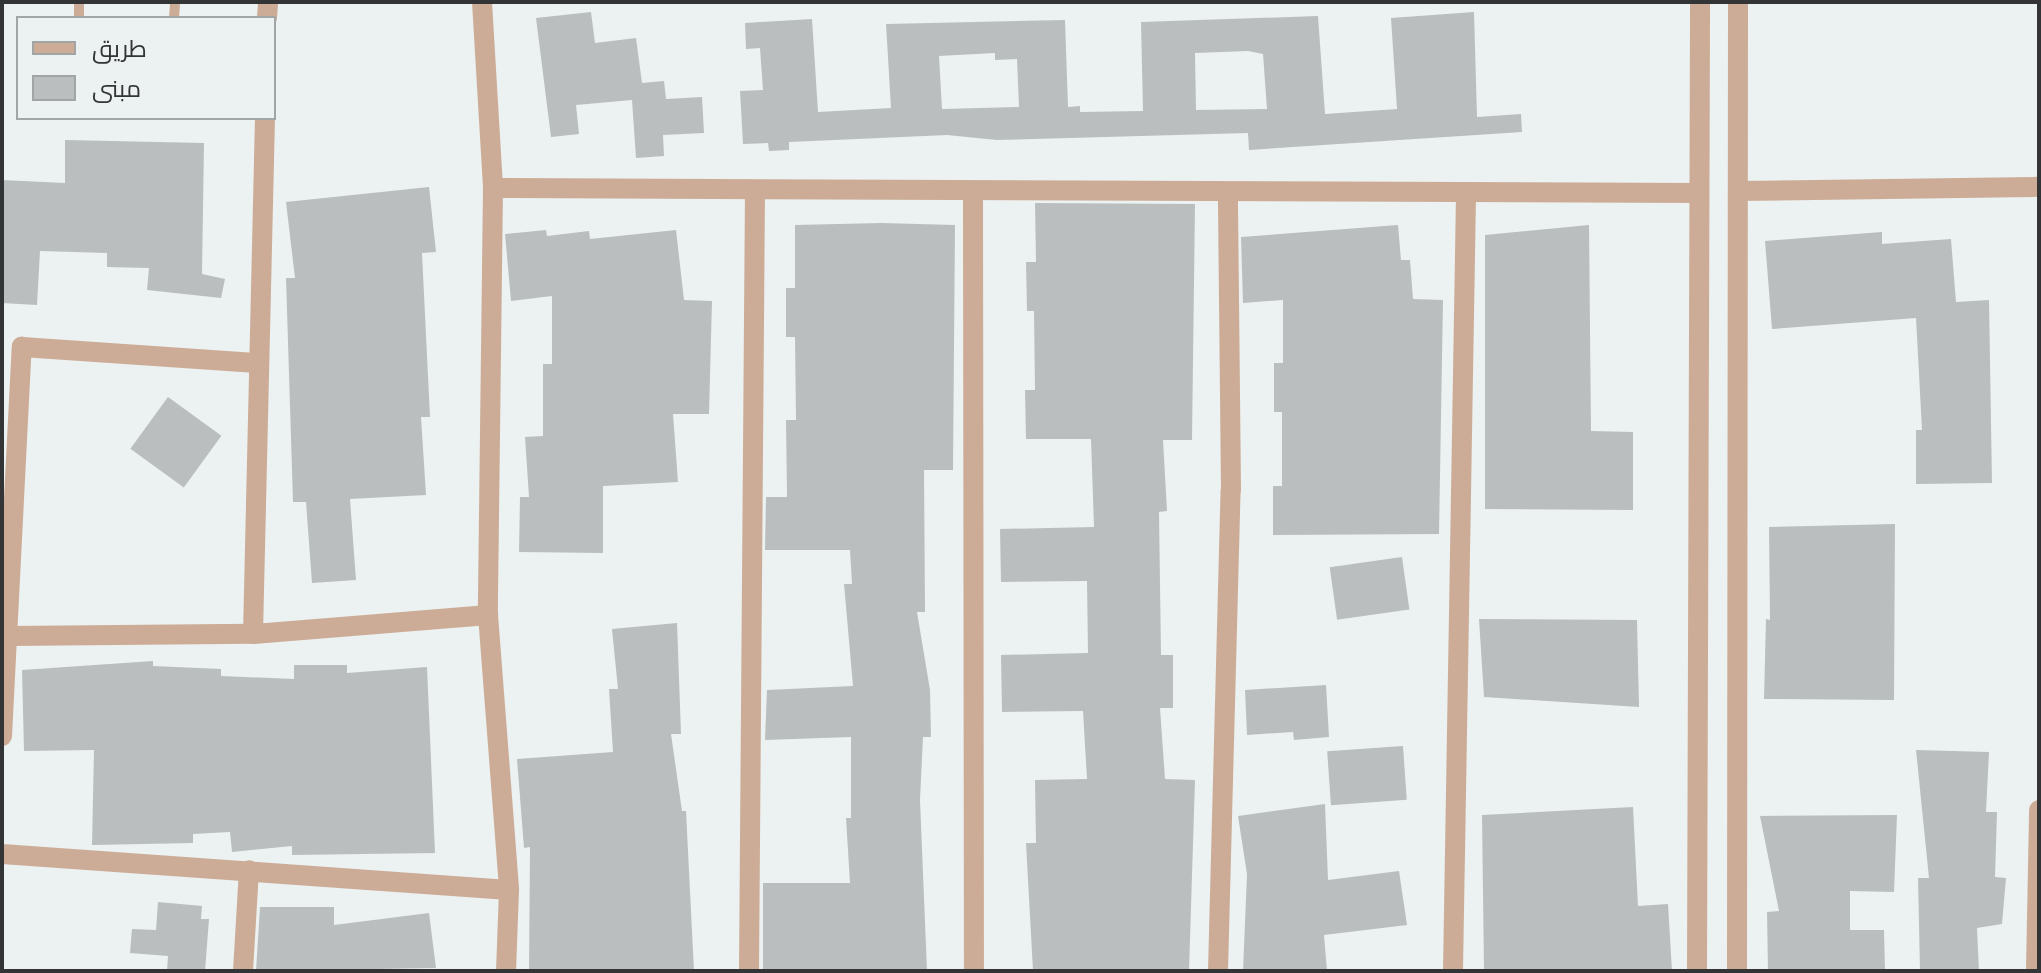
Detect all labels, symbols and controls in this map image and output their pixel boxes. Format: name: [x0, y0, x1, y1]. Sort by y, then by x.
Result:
legend: [16, 16, 276, 120]
text: طريق: [92, 31, 147, 64]
text: مبنى: [92, 71, 141, 104]

